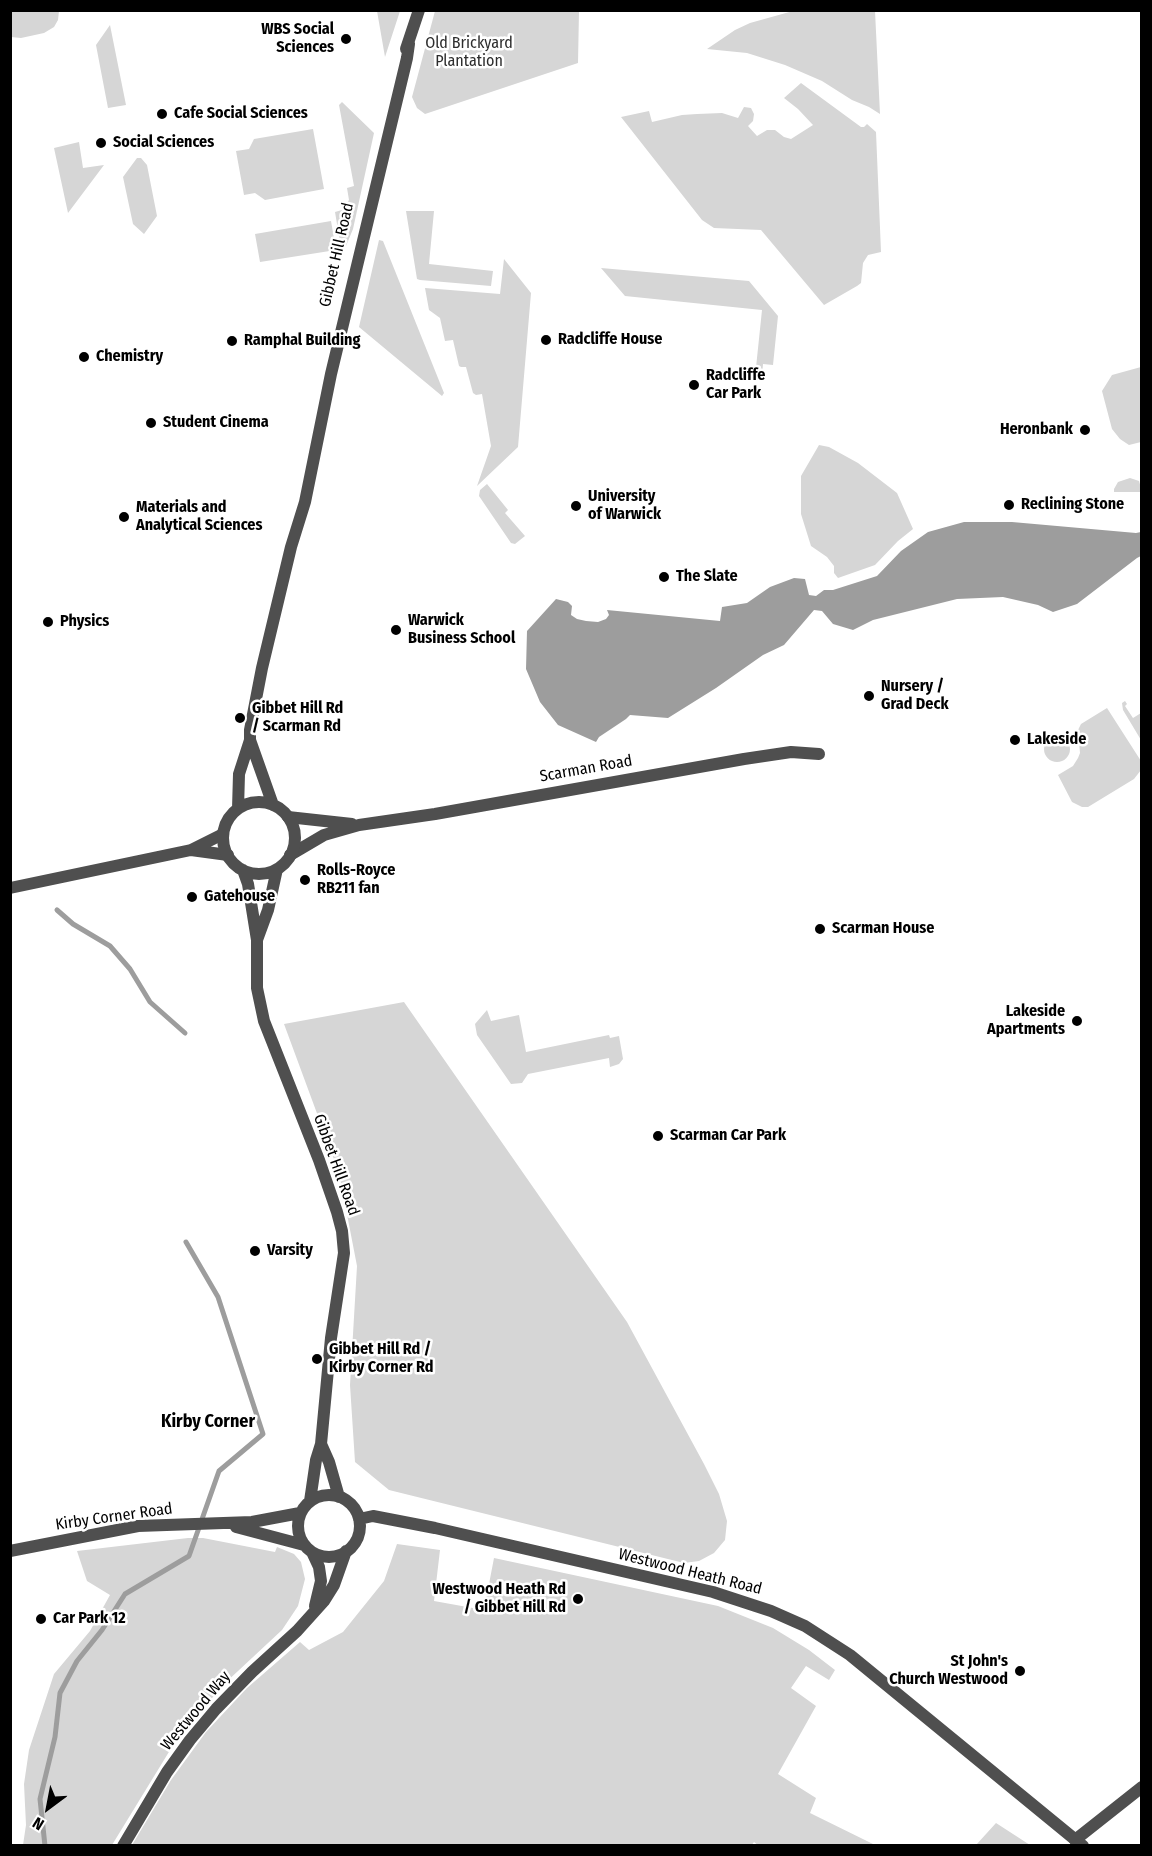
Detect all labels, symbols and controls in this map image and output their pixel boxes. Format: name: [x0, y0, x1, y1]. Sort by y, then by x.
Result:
place label: WBS Social Sciences: [261, 20, 334, 58]
marker: WBS Social Sciences: [339, 32, 353, 46]
park label: Old Brickyard Plantation: [425, 34, 513, 72]
place label: Cafe Social Sciences: [174, 104, 308, 124]
marker: Cafe Social Sciences: [155, 107, 169, 121]
place label: Social Sciences: [113, 133, 214, 153]
marker: Social Sciences: [94, 136, 108, 150]
street label: Gibbet Hill Road: [316, 201, 358, 309]
place label: Radcliffe House: [558, 330, 662, 350]
place label: Ramphal Building: [244, 331, 360, 351]
marker: Radcliffe House: [539, 333, 553, 347]
marker: Ramphal Building: [225, 334, 239, 348]
place label: Chemistry: [96, 347, 163, 367]
marker: Chemistry: [77, 350, 91, 364]
place label: Radcliffe Car Park: [706, 366, 765, 404]
marker: Radcliffe Car Park: [687, 378, 701, 392]
place label: Student Cinema: [163, 413, 269, 433]
marker: Student Cinema: [144, 416, 158, 430]
place label: Heronbank: [1000, 420, 1073, 440]
marker: Heronbank: [1078, 423, 1092, 437]
place label: University of Warwick: [588, 487, 661, 525]
place label: Reclining Stone: [1021, 495, 1124, 515]
place label: Materials and Analytical Sciences: [136, 498, 262, 536]
marker: Reclining Stone: [1002, 498, 1016, 512]
marker: University of Warwick: [569, 499, 583, 513]
marker: Materials and Analytical Sciences: [117, 510, 131, 524]
place label: The Slate: [676, 567, 738, 587]
marker: The Slate: [657, 570, 671, 584]
place label: Warwick Business School: [408, 611, 515, 649]
place label: Physics: [60, 612, 109, 632]
marker: Physics: [41, 615, 55, 629]
marker: Warwick Business School: [389, 623, 403, 637]
place label: Nursery / Grad Deck: [881, 677, 949, 715]
marker: Nursery / Grad Deck: [862, 689, 876, 703]
place label: Gibbet Hill Rd / Scarman Rd: [252, 699, 343, 737]
marker: Gibbet Hill Rd / Scarman Rd: [233, 711, 247, 725]
place label: Lakeside: [1027, 730, 1086, 750]
marker: Lakeside: [1008, 733, 1022, 747]
street label: Scarman Road: [538, 751, 634, 787]
place label: Rolls-Royce RB211 fan: [317, 861, 395, 899]
marker: Rolls-Royce RB211 fan: [298, 873, 312, 887]
place label: Gatehouse: [204, 887, 275, 907]
marker: Gatehouse: [185, 890, 199, 904]
place label: Scarman House: [832, 919, 934, 939]
marker: Scarman House: [813, 922, 827, 936]
place label: Lakeside Apartments: [987, 1002, 1065, 1040]
marker: Lakeside Apartments: [1070, 1014, 1084, 1028]
street label: Gibbet Hill Road: [309, 1112, 363, 1218]
place label: Scarman Car Park: [670, 1126, 786, 1146]
marker: Scarman Car Park: [651, 1129, 665, 1143]
place label: Varsity: [267, 1241, 313, 1261]
marker: Varsity: [248, 1244, 262, 1258]
place label: Gibbet Hill Rd / Kirby Corner Rd: [329, 1340, 433, 1378]
marker: Gibbet Hill Rd / Kirby Corner Rd: [310, 1352, 324, 1366]
district label: Kirby Corner: [161, 1411, 255, 1433]
street label: Kirby Corner Road: [54, 1499, 174, 1535]
street label: Westwood Heath Road: [616, 1545, 764, 1599]
place label: Westwood Heath Rd / Gibbet Hill Rd: [433, 1580, 566, 1618]
marker: Westwood Heath Rd / Gibbet Hill Rd: [571, 1592, 585, 1606]
place label: Car Park 12: [53, 1609, 126, 1629]
marker: Car Park 12: [34, 1612, 48, 1626]
place label: St John's Church Westwood: [889, 1652, 1008, 1690]
marker: St John's Church Westwood: [1013, 1664, 1027, 1678]
street label: Westwood Way: [157, 1667, 235, 1755]
north arrow: [18, 1778, 78, 1838]
text: N: [29, 1813, 47, 1834]

